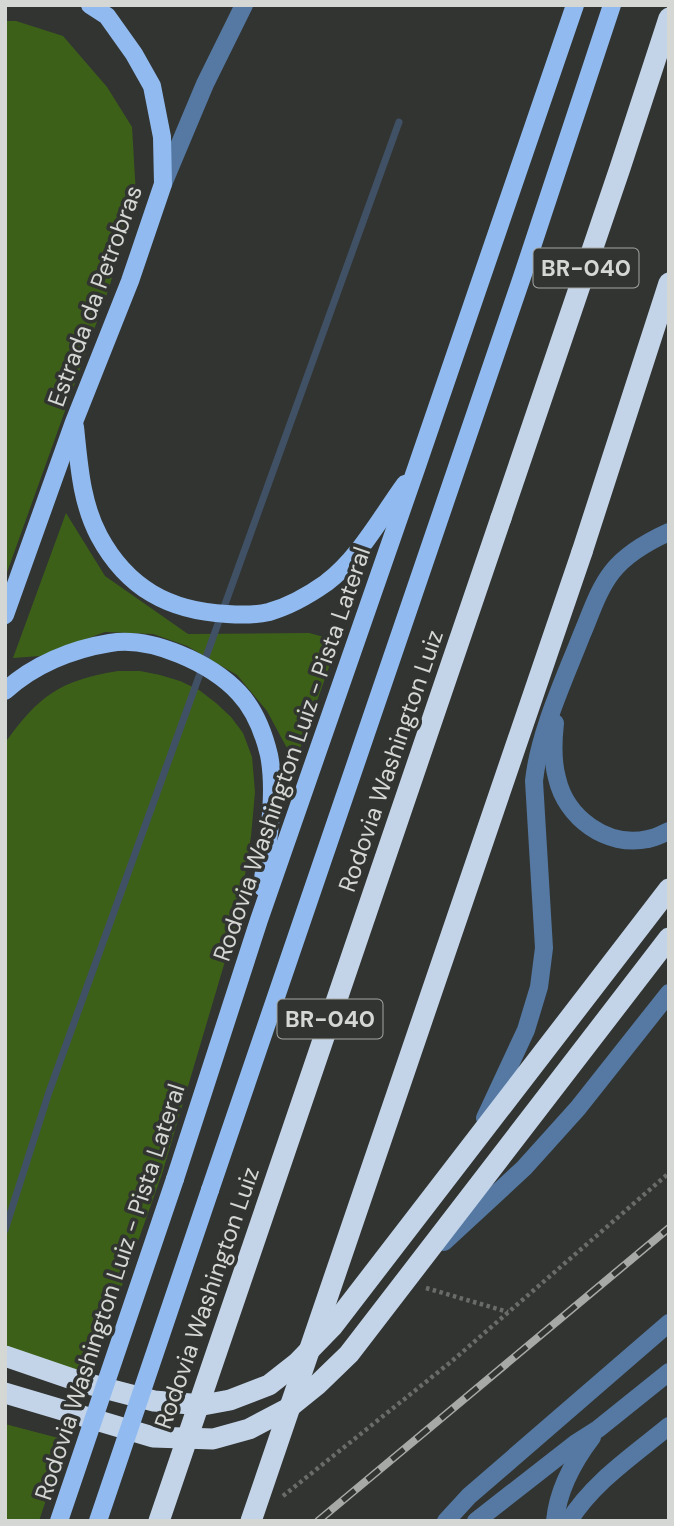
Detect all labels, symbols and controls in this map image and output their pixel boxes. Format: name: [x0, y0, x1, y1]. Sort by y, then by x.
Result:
street label: Estrada da Petrobras: [40, 181, 149, 411]
road number: BR-040: [534, 248, 638, 288]
street label: Rodovia Washington Luiz - Pista Lateral: [206, 543, 377, 965]
street label: Rodovia Washington Luiz: [331, 626, 450, 896]
road number: BR-040: [278, 1000, 382, 1038]
street label: Rodovia Washington Luiz - Pista Lateral: [27, 1080, 192, 1504]
street label: Rodovia Washington Luiz: [147, 1163, 266, 1433]

